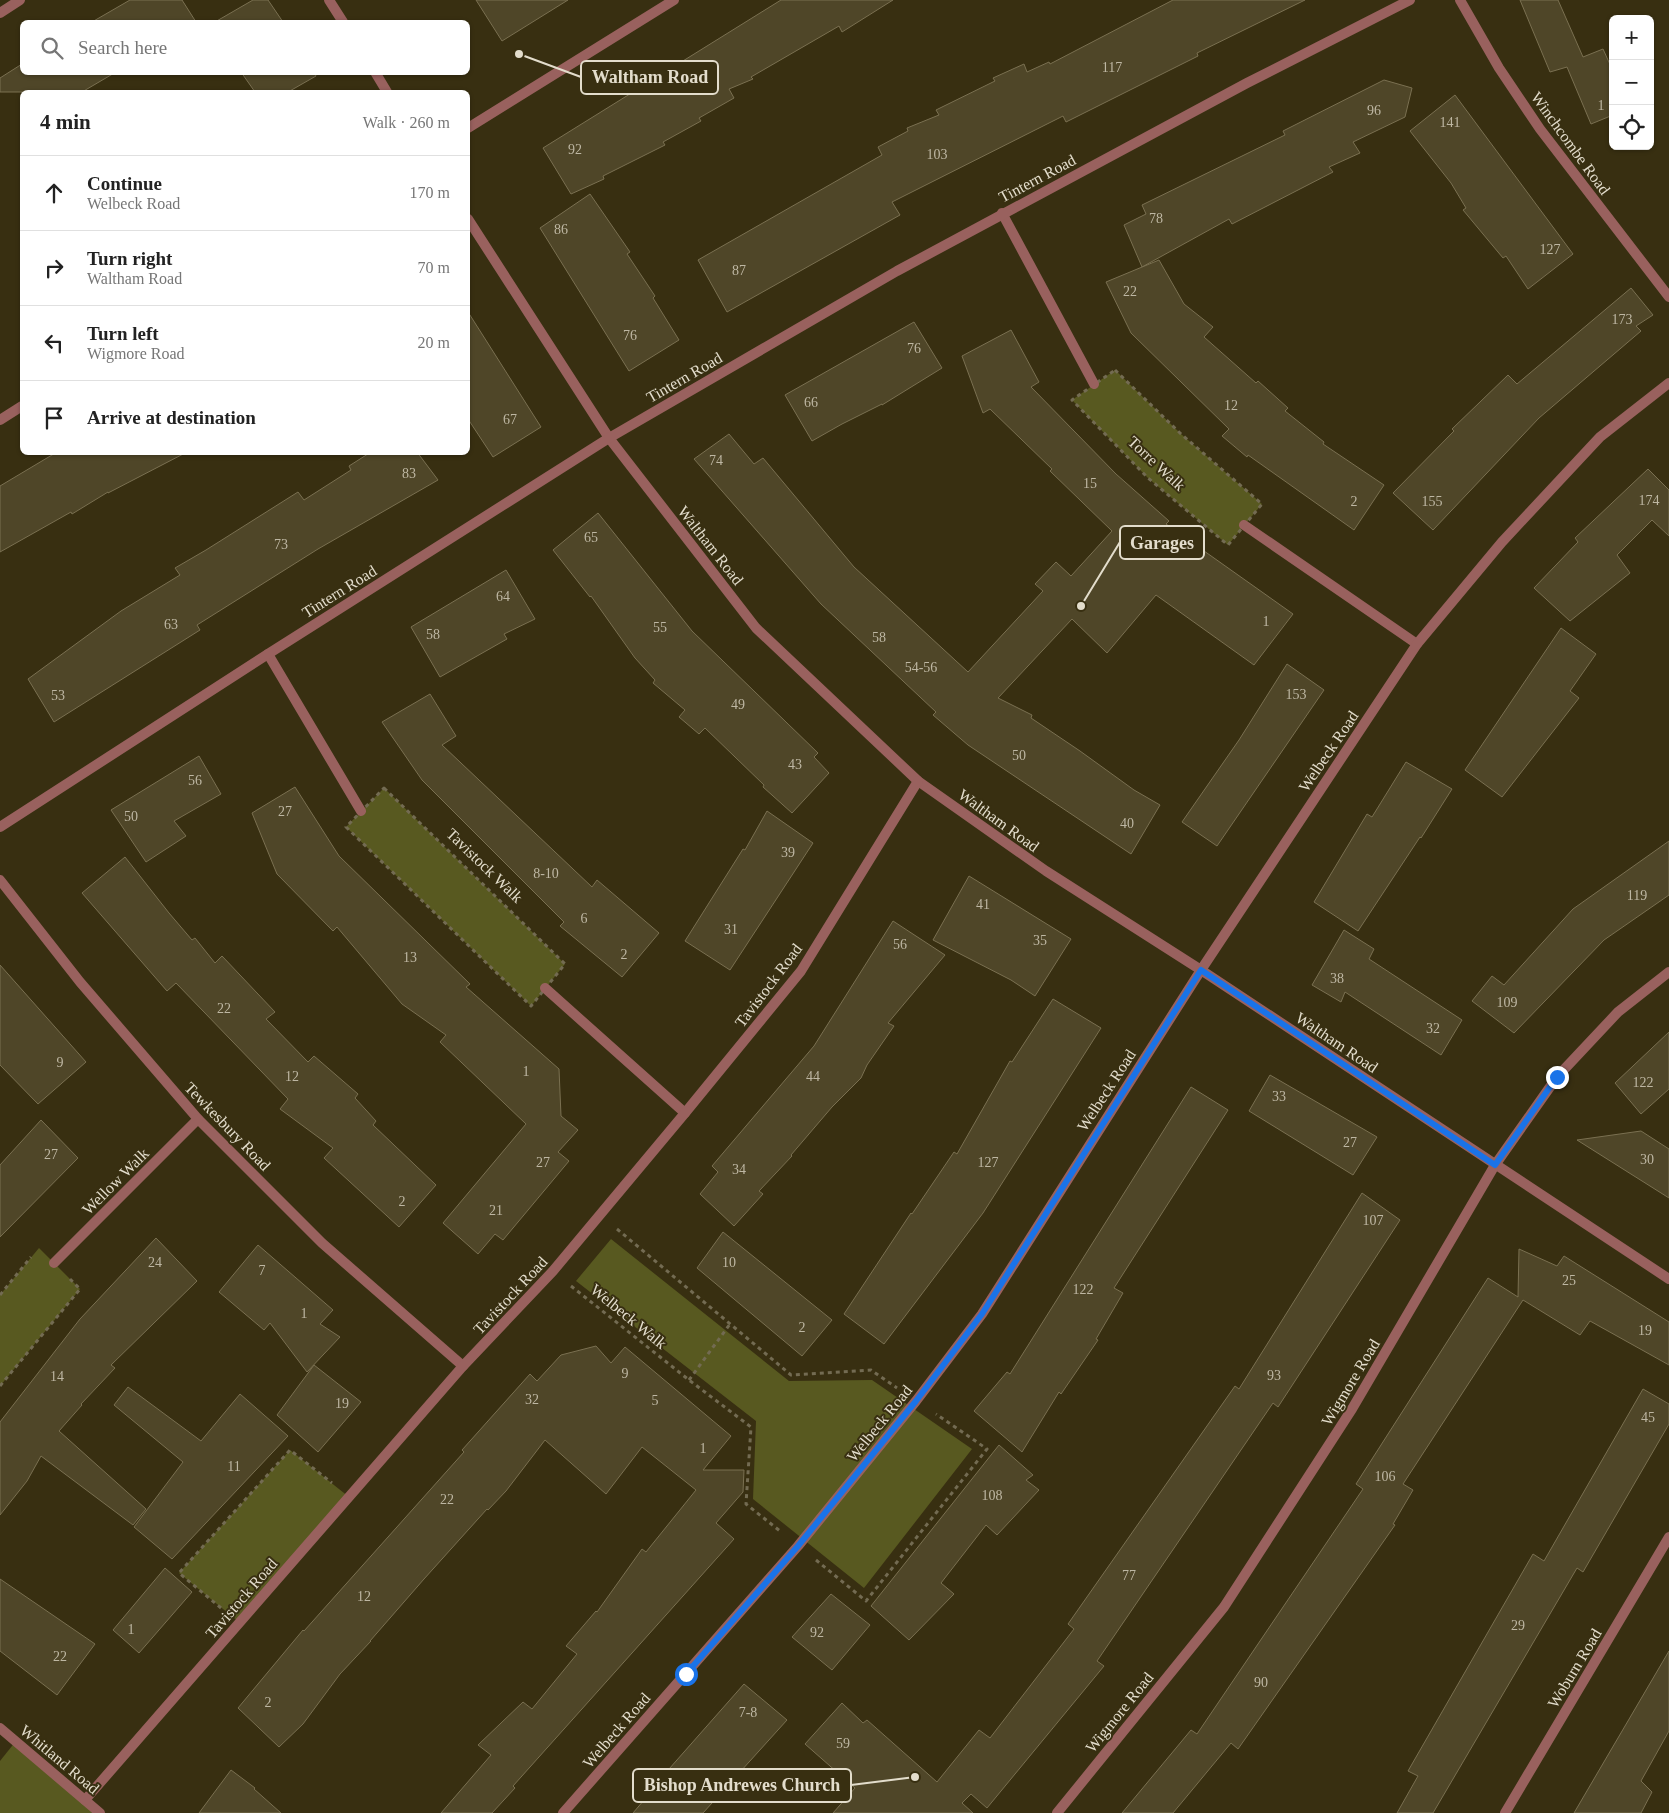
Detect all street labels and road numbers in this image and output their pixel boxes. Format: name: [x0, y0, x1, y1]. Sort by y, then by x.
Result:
street label: Winchcombe Road: [1528, 89, 1613, 198]
street label: Tintern Road: [996, 151, 1078, 206]
street label: Tintern Road: [643, 349, 725, 406]
street label: Torre Walk: [1125, 433, 1189, 494]
street label: Waltham Road: [675, 503, 747, 588]
street label: Tintern Road: [299, 562, 380, 621]
street label: Welbeck Road: [1295, 708, 1362, 795]
street label: Waltham Road: [955, 786, 1042, 855]
street label: Tavistock Walk: [443, 825, 526, 906]
street label: Tavistock Road: [732, 940, 805, 1030]
street label: Waltham Road: [1293, 1009, 1381, 1076]
street label: Welbeck Road: [1074, 1047, 1139, 1134]
street label: Tewkesbury Road: [181, 1079, 274, 1175]
street label: Wellow Walk: [79, 1145, 152, 1218]
street label: Tavistock Road: [470, 1253, 551, 1338]
street label: Welbeck Walk: [587, 1281, 670, 1352]
street label: Wigmore Road: [1318, 1336, 1384, 1429]
street label: Welbeck Road: [843, 1382, 915, 1465]
street label: Tavistock Road: [202, 1555, 281, 1642]
street label: Woburn Road: [1544, 1626, 1605, 1711]
street label: Wigmore Road: [1082, 1669, 1157, 1756]
street label: Welbeck Road: [579, 1690, 653, 1771]
street label: Whitland Road: [17, 1722, 102, 1797]

